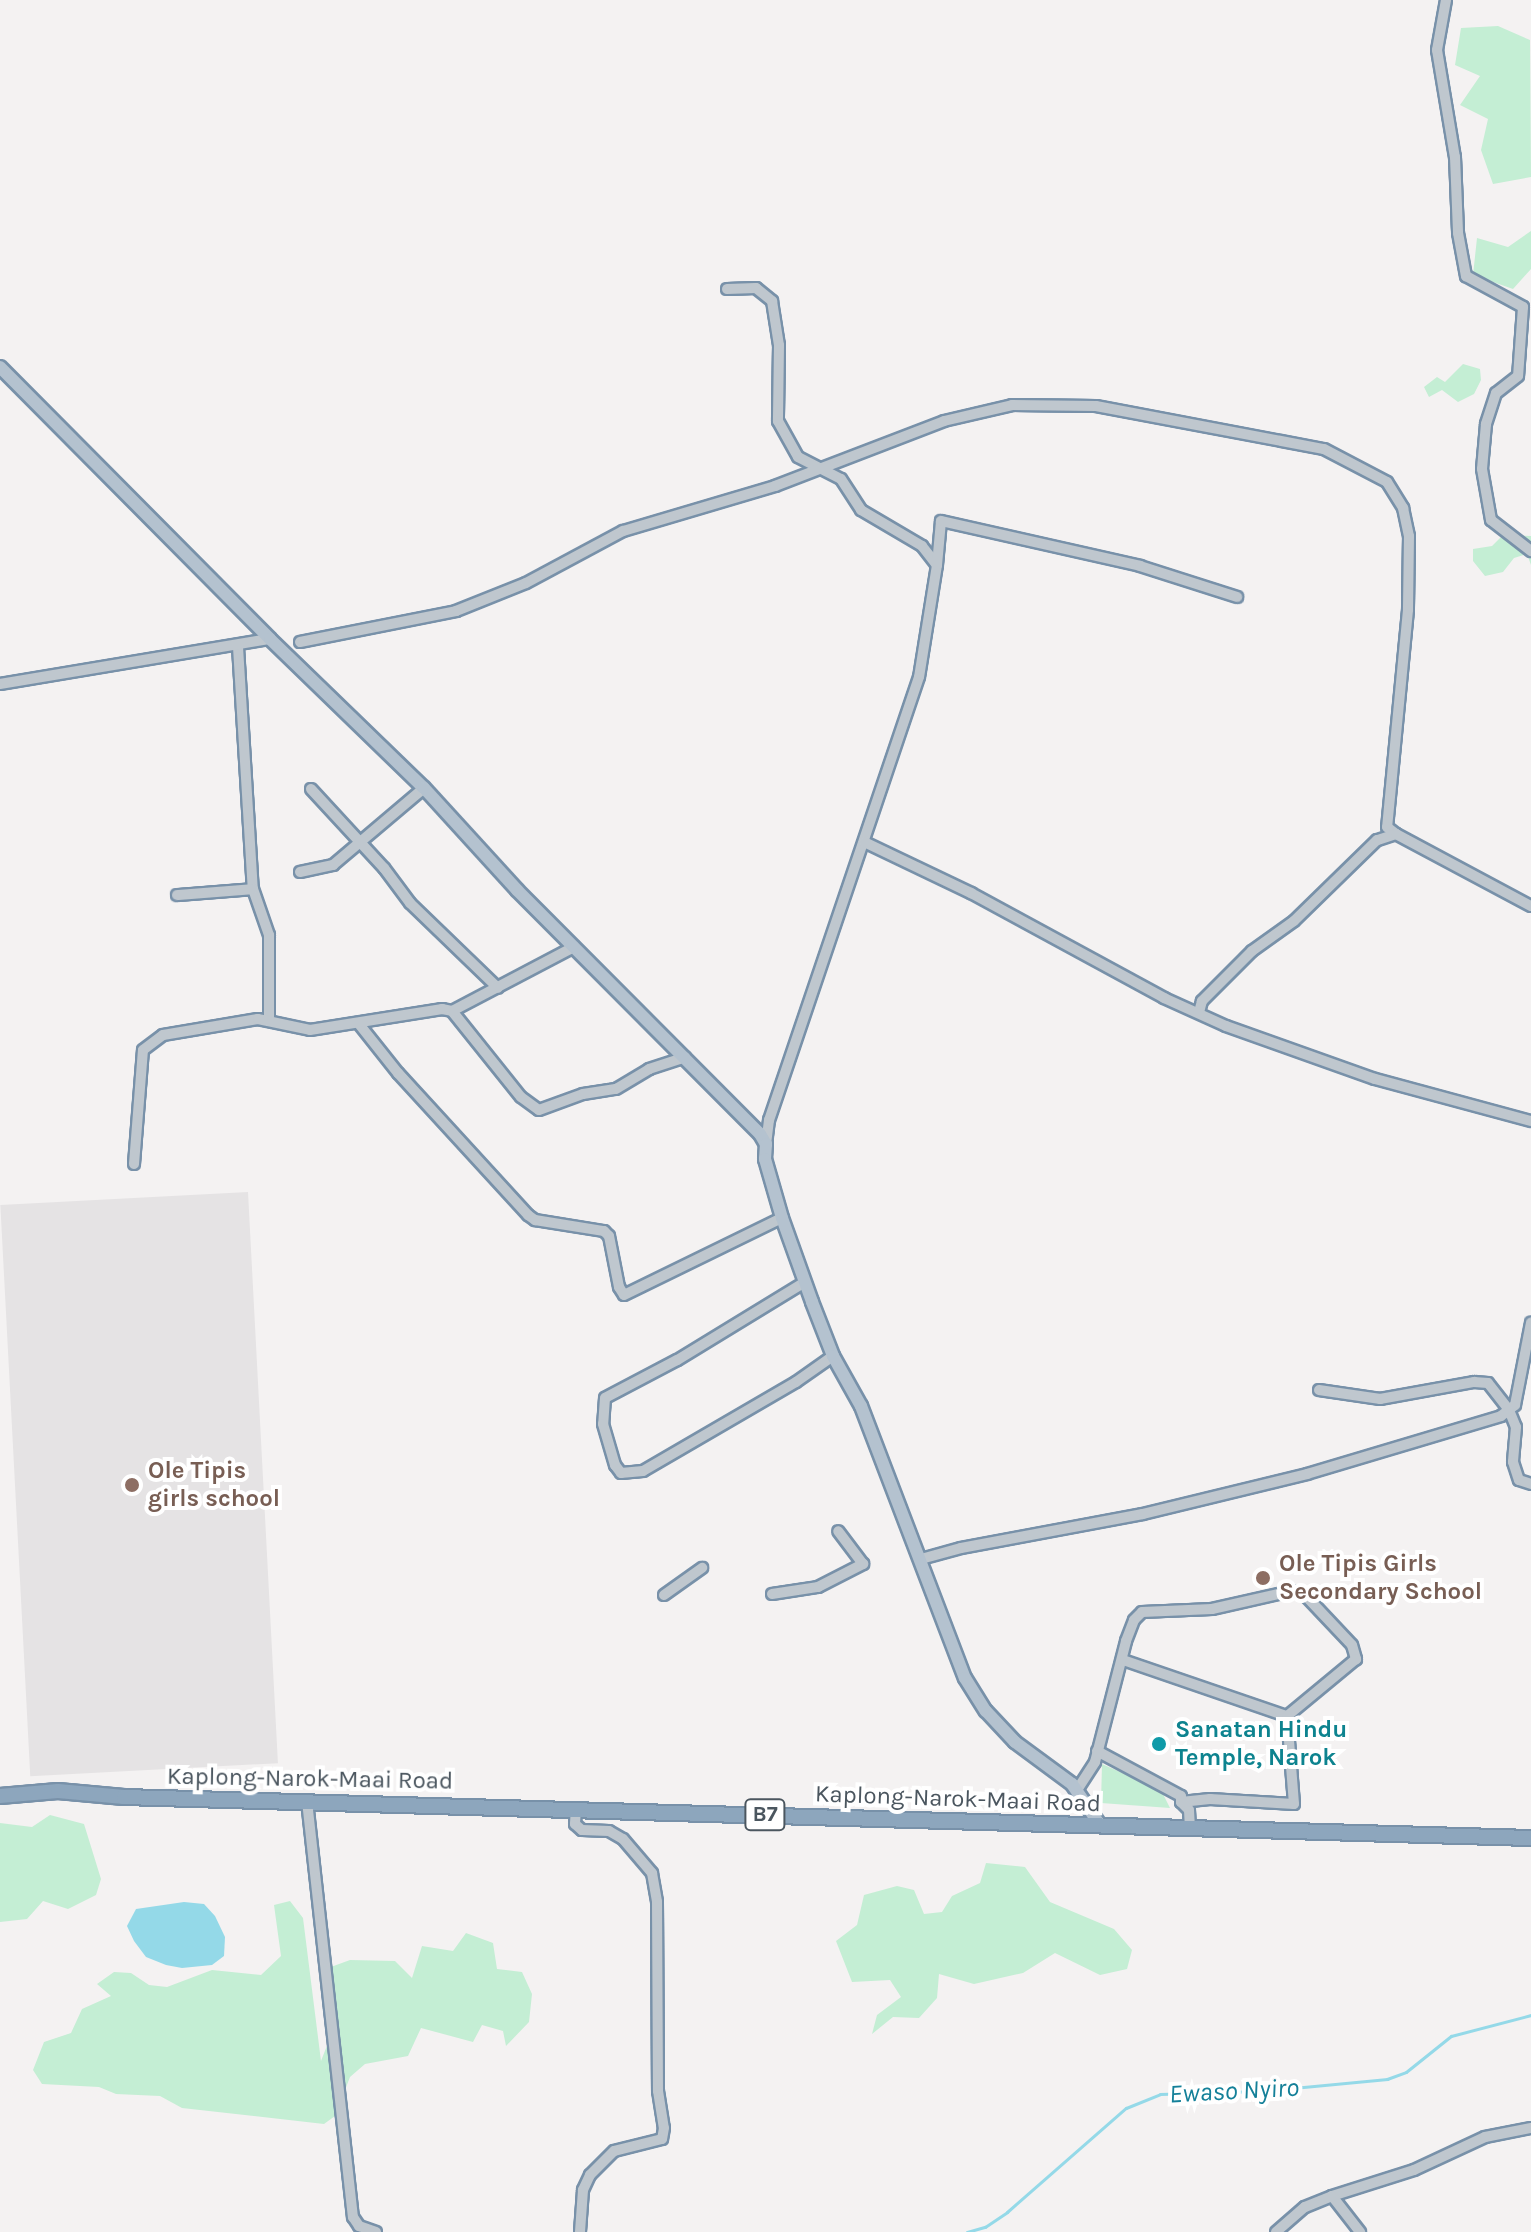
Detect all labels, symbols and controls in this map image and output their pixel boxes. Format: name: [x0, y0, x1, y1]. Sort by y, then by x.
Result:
place label: Ole Tipis girls school: [148, 1457, 280, 1513]
marker: Ole Tipis girls school: [123, 1476, 141, 1494]
place label: Ole Tipis Girls Secondary School: [1279, 1550, 1482, 1606]
marker: Ole Tipis Girls Secondary School: [1254, 1569, 1272, 1587]
place label: Sanatan Hindu Temple, Narok: [1175, 1716, 1347, 1772]
marker: Sanatan Hindu Temple, Narok: [1150, 1735, 1168, 1753]
street label: Kaplong-Narok-Maai Road: [167, 1762, 453, 1796]
street label: Kaplong-Narok-Maai Road: [814, 1780, 1102, 1818]
road number: B7: [743, 1797, 787, 1833]
water label: Ewaso Nyiro: [1168, 2072, 1300, 2110]

